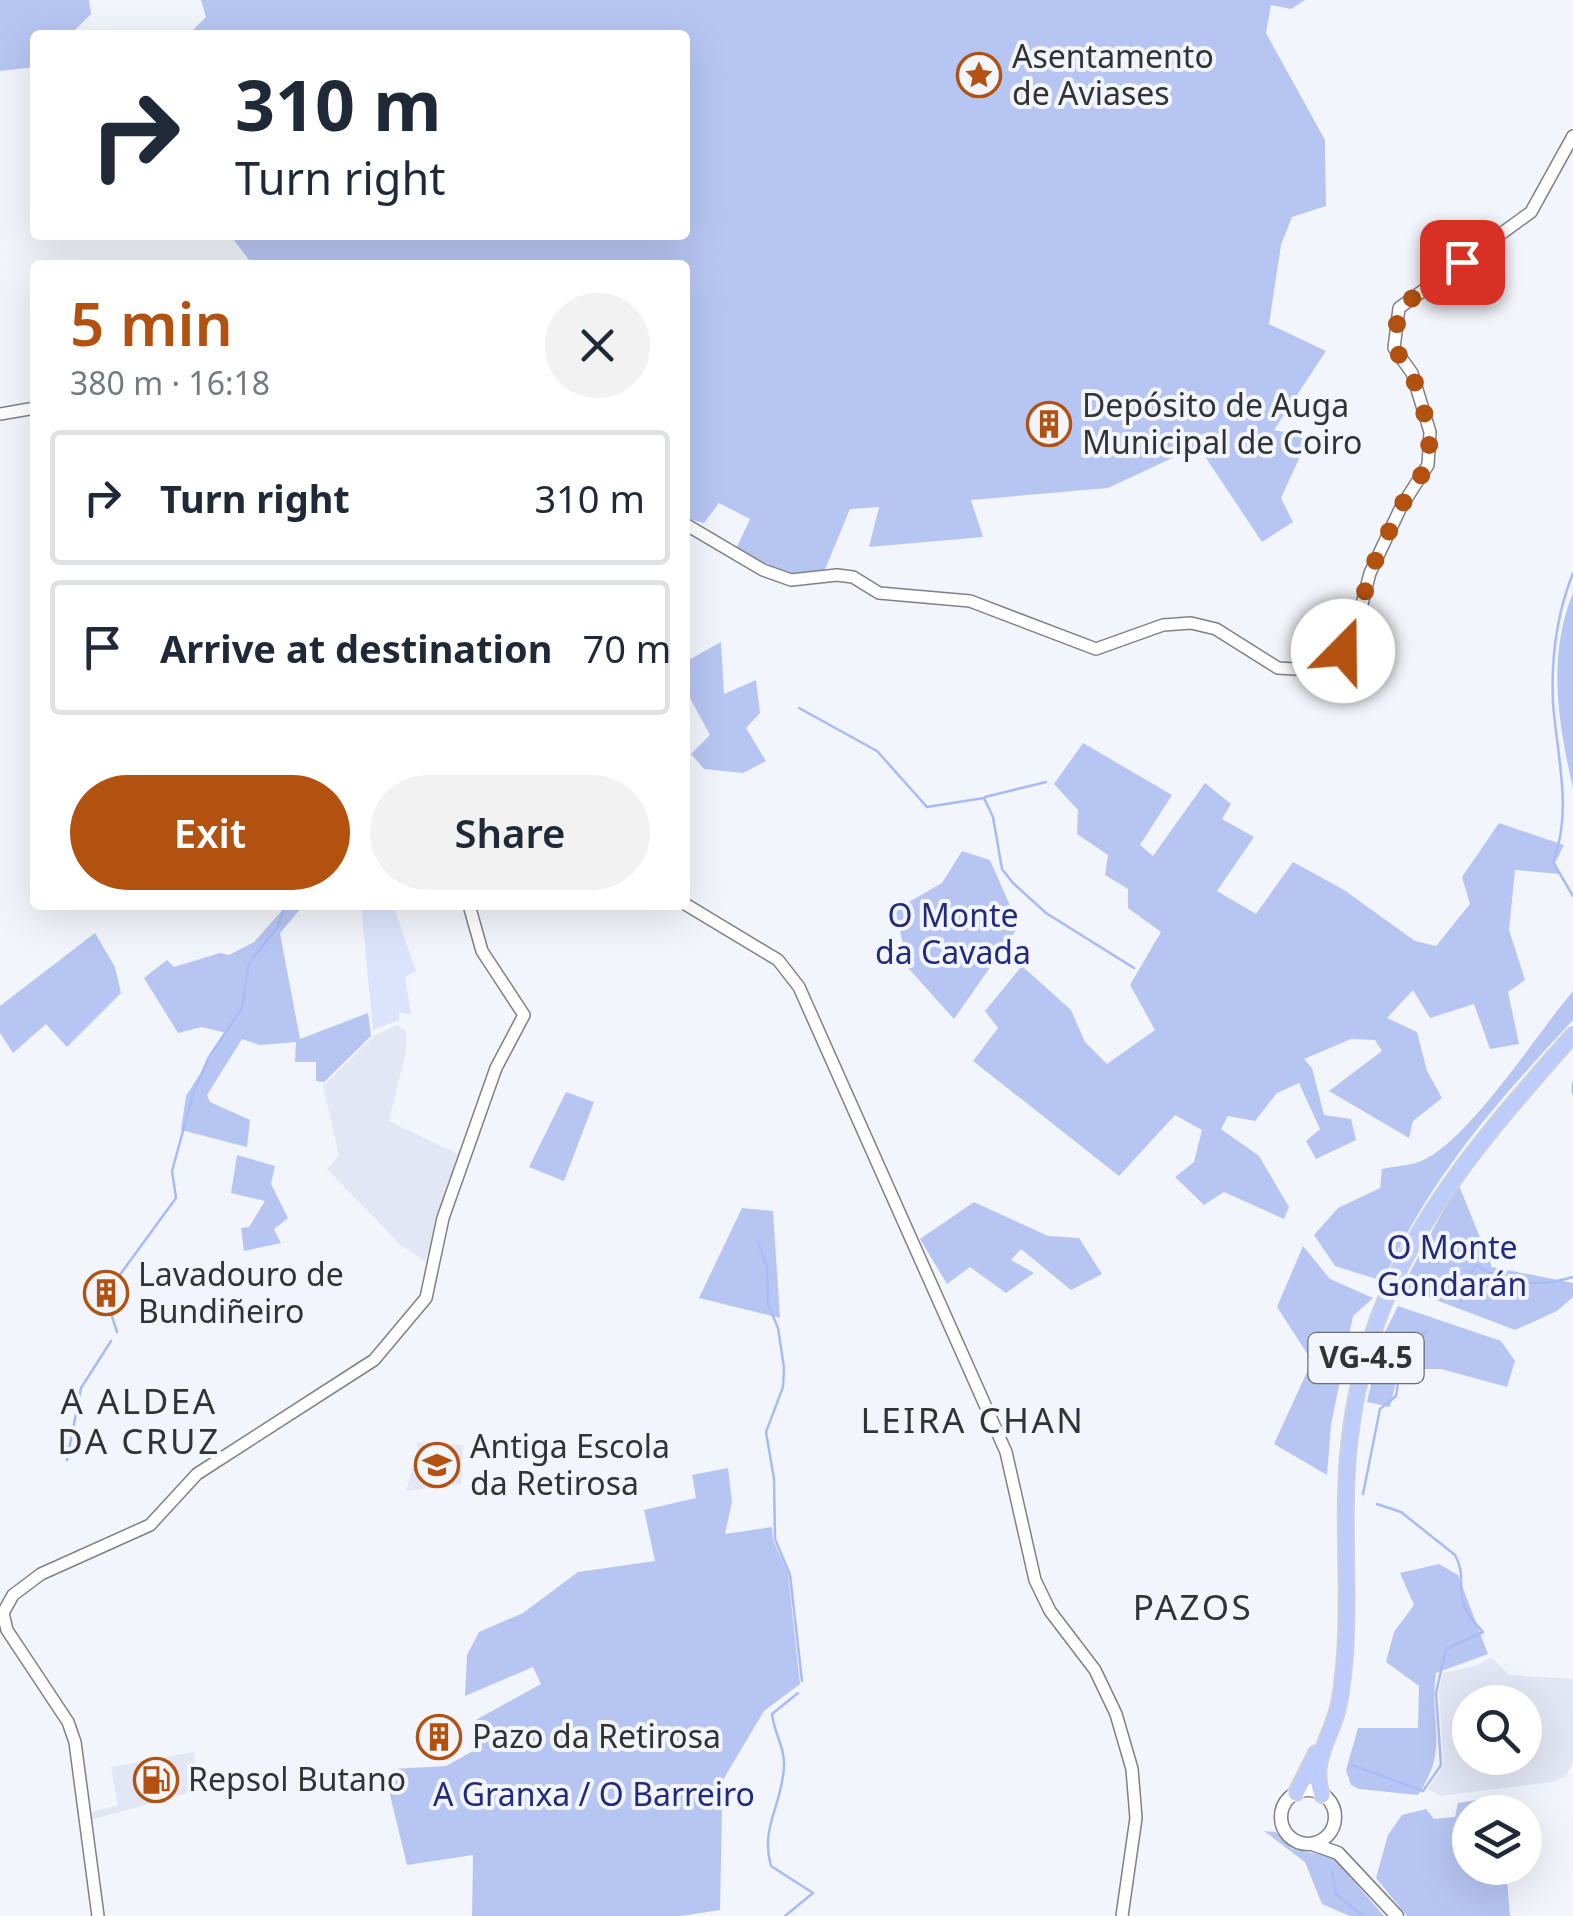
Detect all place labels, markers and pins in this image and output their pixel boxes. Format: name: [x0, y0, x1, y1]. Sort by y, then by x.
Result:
place label: Asentamento de Aviases: [1012, 34, 1214, 114]
place icon: Asentamento de Aviases: [956, 52, 1002, 98]
pin: [1420, 220, 1505, 305]
place label: Depósito de Auga Municipal de Coiro: [1082, 383, 1362, 463]
building icon: Depósito de Auga Municipal de Coiro: [1026, 401, 1072, 447]
place label: Lavadouro de Bundiñeiro: [138, 1252, 344, 1332]
building icon: Lavadouro de Bundiñeiro: [83, 1270, 129, 1316]
place label: Antiga Escola da Retirosa: [470, 1424, 670, 1504]
school or university icon: Antiga Escola da Retirosa: [414, 1442, 460, 1488]
building icon: Pazo da Retirosa: [416, 1714, 462, 1760]
place label: Pazo da Retirosa: [472, 1714, 721, 1757]
fuel station icon: Repsol Butano: [133, 1757, 179, 1803]
place label: Repsol Butano: [188, 1757, 406, 1800]

